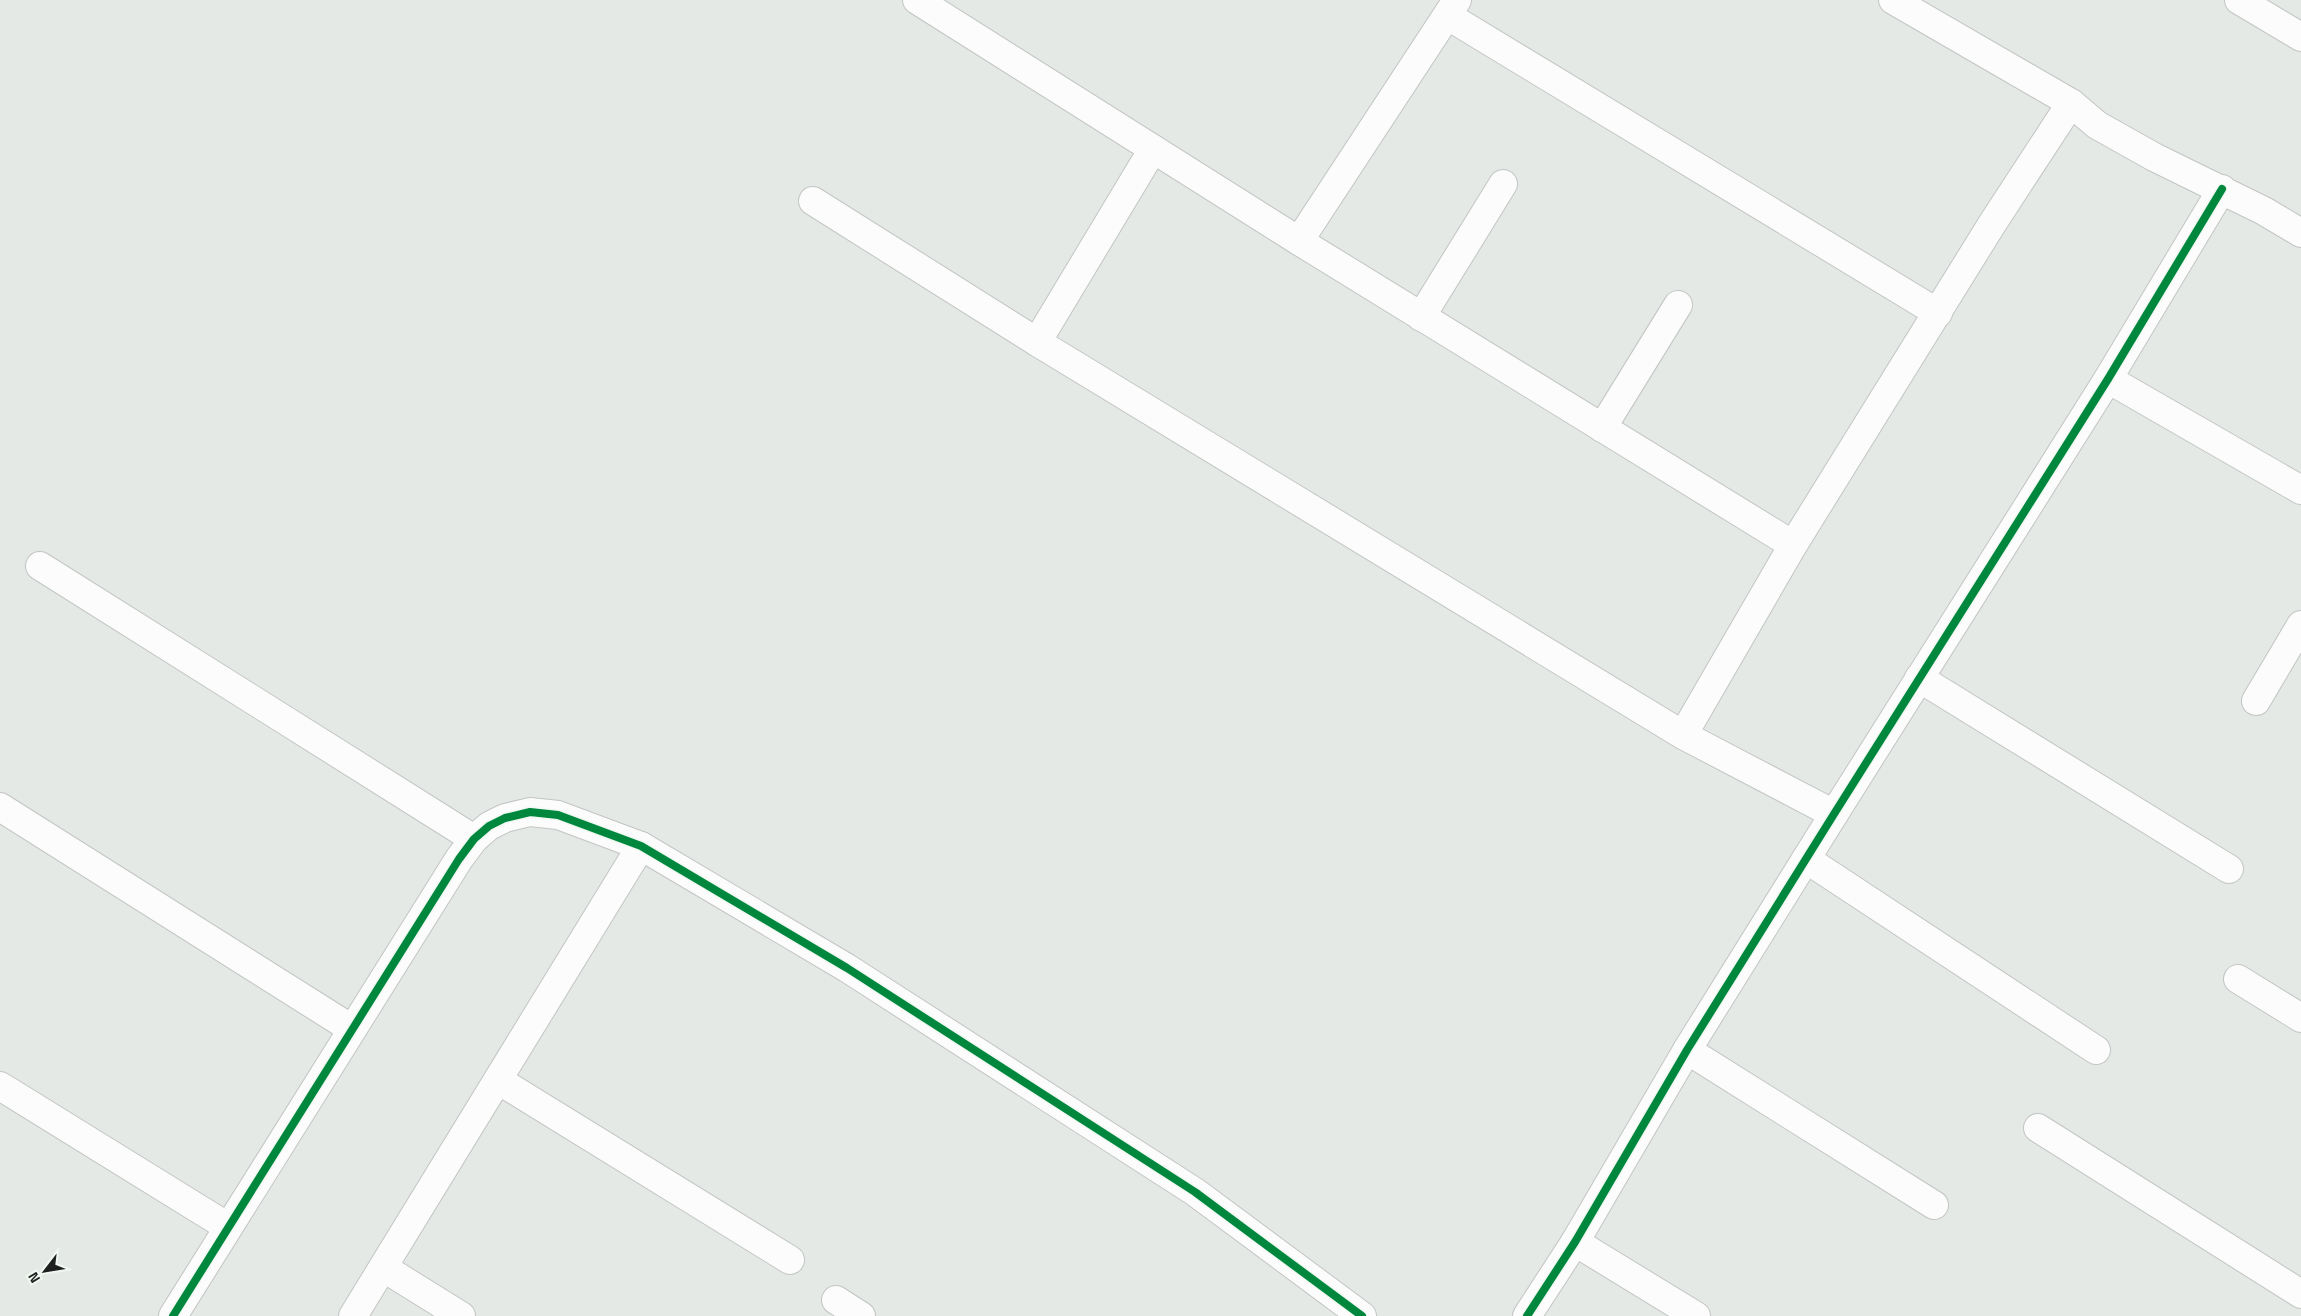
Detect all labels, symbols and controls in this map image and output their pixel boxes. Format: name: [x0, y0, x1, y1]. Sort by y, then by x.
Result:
north arrow: [20, 1246, 70, 1296]
text: N: [22, 1268, 45, 1288]

